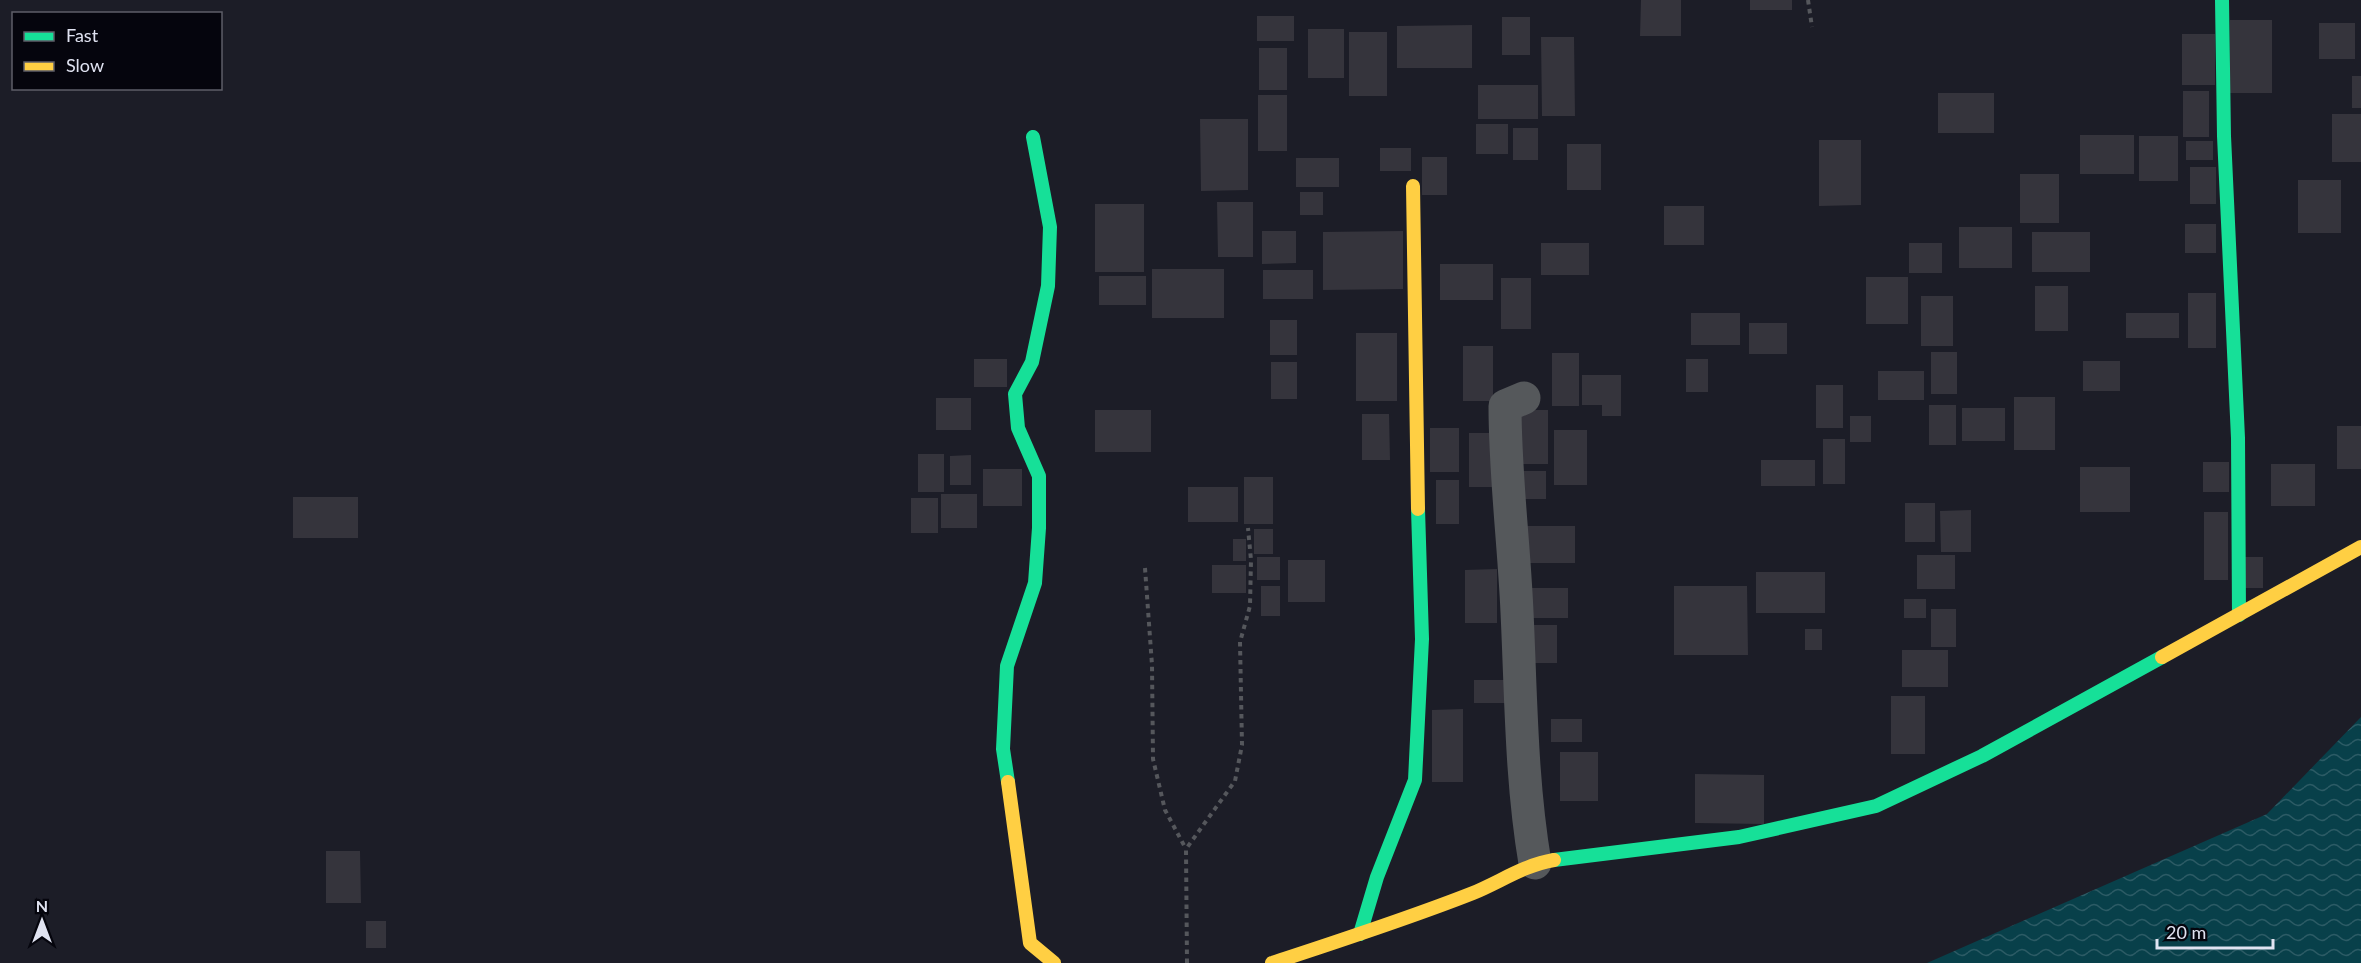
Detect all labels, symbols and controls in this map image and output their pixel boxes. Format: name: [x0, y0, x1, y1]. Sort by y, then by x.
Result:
legend: [12, 12, 222, 90]
text: Fast: [66, 24, 99, 46]
text: Slow: [66, 54, 104, 76]
north arrow: [12, 891, 72, 951]
text: N: [36, 896, 48, 915]
scale bar: [2157, 912, 2272, 950]
text: 20 m: [2166, 921, 2206, 943]

